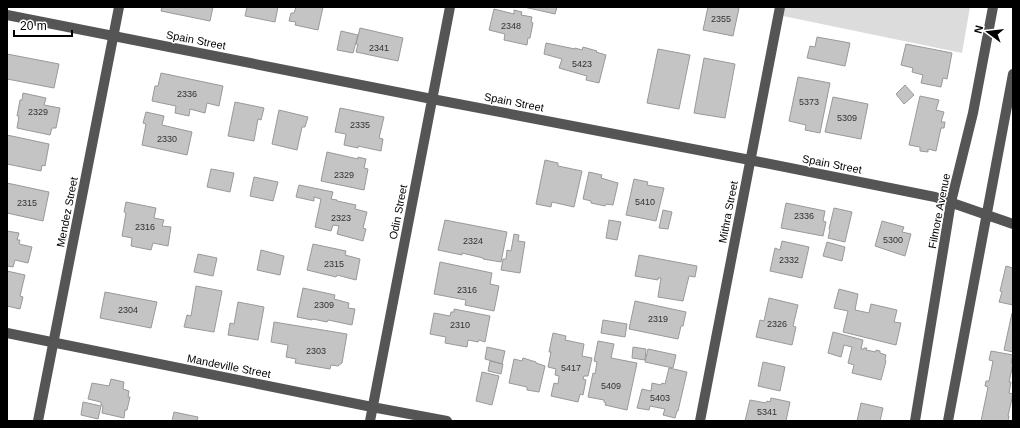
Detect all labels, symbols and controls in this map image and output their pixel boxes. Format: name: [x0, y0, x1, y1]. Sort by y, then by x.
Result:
scale bar: [14, 12, 72, 38]
north arrow: [968, 12, 1008, 52]
house number: 2355: [711, 14, 731, 24]
text: 20 m: [20, 19, 47, 33]
house number: 2348: [501, 21, 521, 31]
text: N: [972, 24, 985, 35]
street label: Spain Street: [165, 28, 227, 52]
house number: 2341: [369, 43, 389, 53]
house number: 5423: [572, 59, 592, 69]
house number: 2336: [177, 89, 197, 99]
street label: Spain Street: [483, 90, 545, 114]
house number: 5373: [799, 97, 819, 107]
house number: 2329: [28, 107, 48, 117]
house number: 5309: [837, 113, 857, 123]
house number: 2335: [350, 120, 370, 130]
house number: 2330: [157, 134, 177, 144]
street label: Spain Street: [801, 152, 863, 176]
house number: 2329: [334, 170, 354, 180]
street label: Filmore Avenue: [926, 172, 952, 250]
street label: Mendez Street: [54, 176, 80, 248]
street label: Mithra Street: [716, 180, 740, 244]
street label: Odin Street: [387, 184, 409, 240]
house number: 5410: [635, 197, 655, 207]
house number: 2315: [17, 198, 37, 208]
house number: 2336: [794, 211, 814, 221]
house number: 2323: [331, 213, 351, 223]
house number: 2316: [135, 222, 155, 232]
house number: 5300: [883, 235, 903, 245]
house number: 2324: [463, 236, 483, 246]
house number: 2332: [779, 255, 799, 265]
house number: 2315: [324, 259, 344, 269]
house number: 2316: [457, 285, 477, 295]
house number: 2309: [314, 300, 334, 310]
house number: 2304: [118, 305, 138, 315]
house number: 2319: [648, 314, 668, 324]
house number: 2326: [767, 319, 787, 329]
house number: 2310: [450, 320, 470, 330]
house number: 2303: [306, 346, 326, 356]
street label: Mandeville Street: [186, 352, 272, 380]
house number: 5417: [561, 363, 581, 373]
house number: 5409: [601, 381, 621, 391]
house number: 5403: [650, 393, 670, 403]
house number: 5341: [757, 407, 777, 417]

